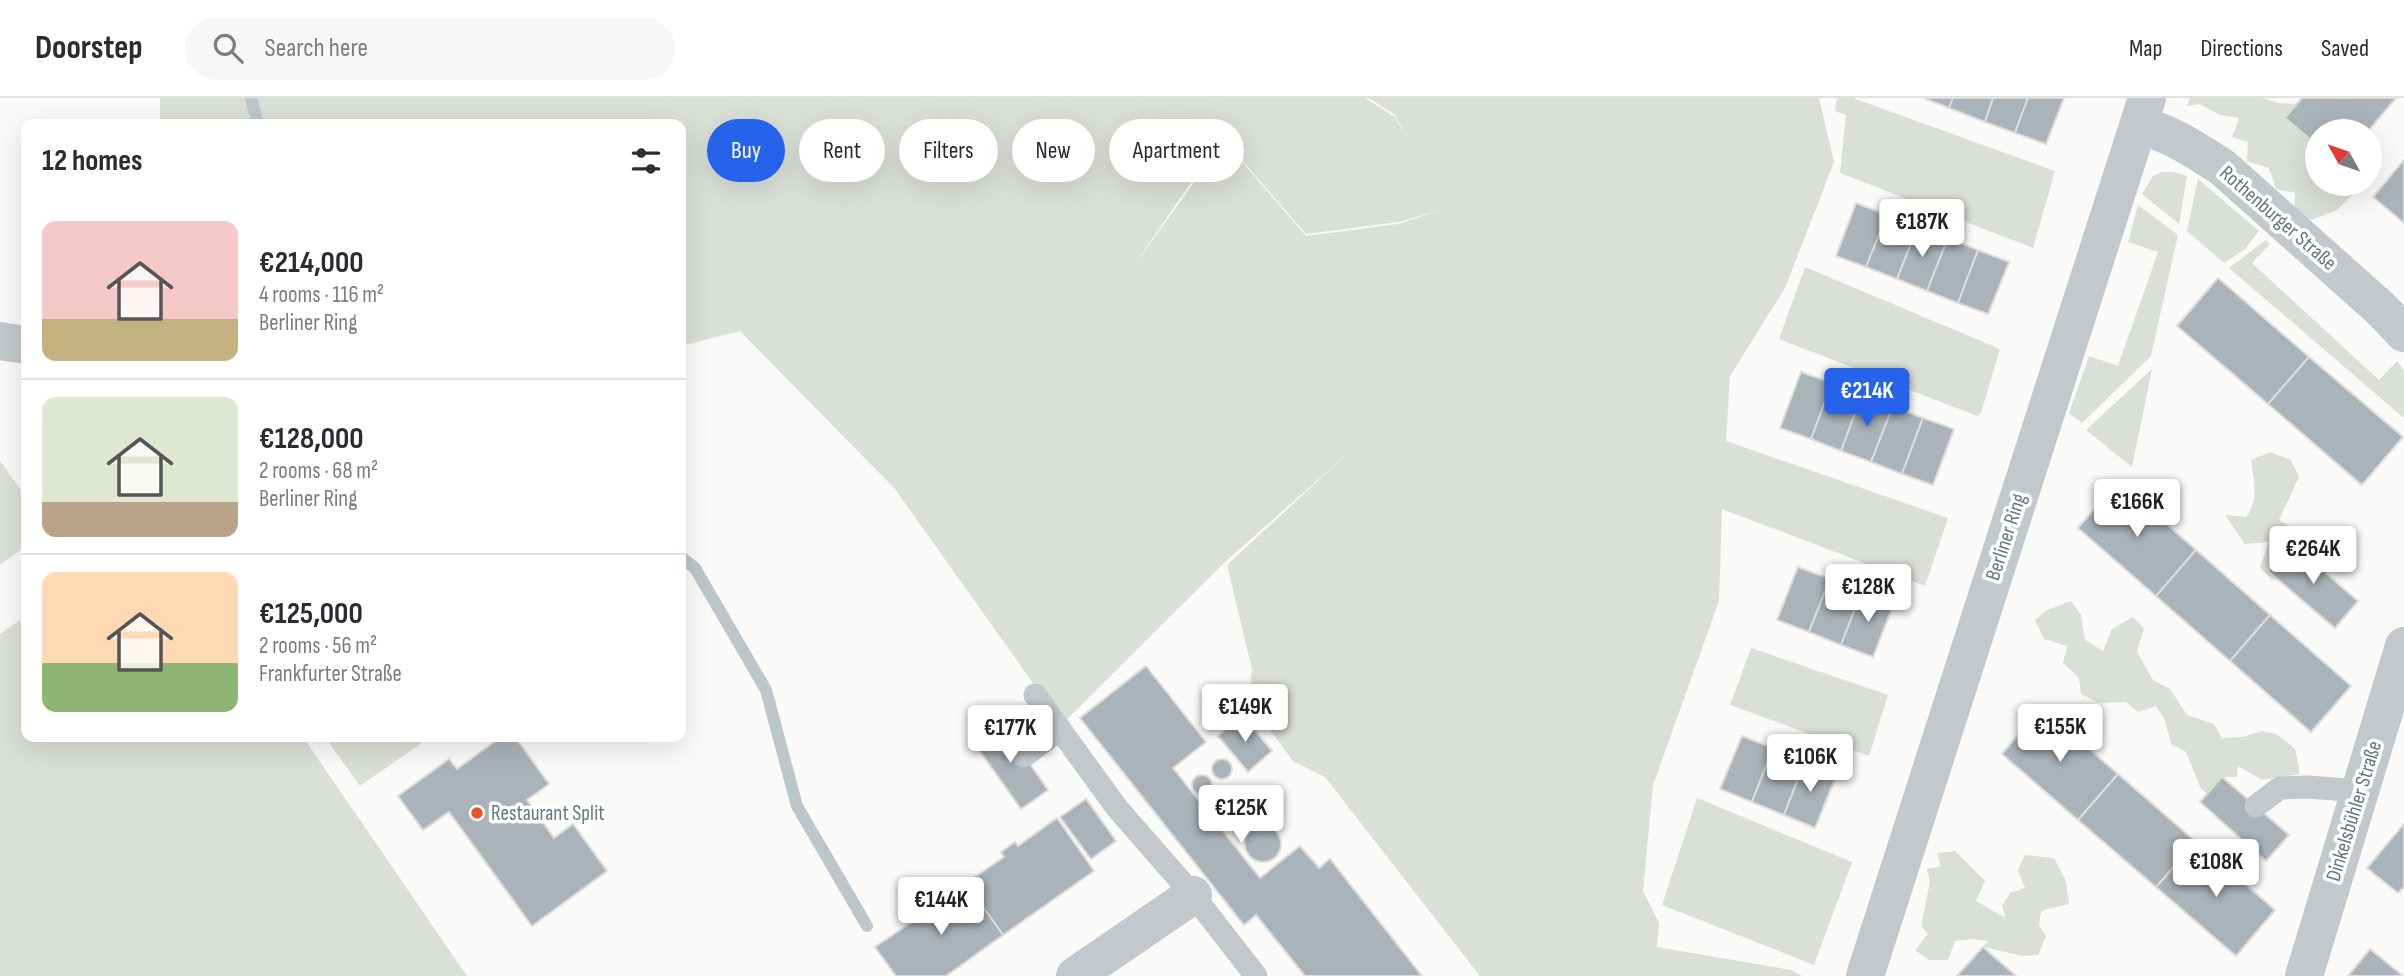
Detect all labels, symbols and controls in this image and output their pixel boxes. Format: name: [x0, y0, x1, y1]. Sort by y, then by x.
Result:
search box: [185, 17, 675, 80]
text: Doorstep: [35, 28, 143, 68]
icon: search: [209, 29, 247, 67]
text: Search here: [265, 33, 368, 64]
text: Map: [2129, 34, 2162, 63]
text: Directions: [2200, 34, 2283, 63]
text: Saved: [2321, 34, 2369, 63]
chip: Buy: [707, 119, 785, 182]
chip: Rent: [799, 119, 885, 182]
chip: Filters: [899, 119, 998, 182]
chip: New: [1012, 119, 1095, 182]
chip: Apartment: [1109, 119, 1244, 182]
north arrow: [2305, 119, 2382, 196]
map controls: [2305, 119, 2382, 196]
icon: filters: [627, 142, 665, 180]
text: 12 homes: [42, 143, 143, 179]
street label: Rothenburger Straße: [2215, 161, 2341, 275]
pin: €187K: [1873, 200, 1971, 259]
text: €187K: [1895, 208, 1949, 236]
text: €214,000: [259, 245, 363, 281]
icon: home: [98, 249, 182, 333]
text: 4 rooms · 116 m²: [259, 281, 384, 309]
text: Berliner Ring: [259, 309, 357, 337]
pin: €214K: [1818, 368, 1916, 428]
text: €214K: [1840, 377, 1894, 405]
text: €128,000: [259, 421, 364, 457]
icon: home: [98, 425, 182, 509]
text: 2 rooms · 68 m²: [259, 457, 378, 485]
pin: €166K: [2088, 480, 2186, 539]
text: Berliner Ring: [259, 485, 357, 513]
text: €166K: [2110, 488, 2164, 516]
street label: Berliner Ring: [1980, 490, 2032, 584]
pin: €264K: [2264, 526, 2362, 586]
text: €264K: [2285, 535, 2341, 563]
pin: €128K: [1819, 564, 1917, 624]
text: €128K: [1841, 573, 1895, 601]
text: €125,000: [259, 596, 363, 632]
icon: home: [98, 600, 182, 684]
text: 2 rooms · 56 m²: [259, 632, 377, 660]
text: Frankfurter Straße: [259, 660, 402, 688]
pin: €149K: [1196, 684, 1294, 744]
text: €149K: [1218, 693, 1272, 721]
pin: €155K: [2011, 704, 2109, 764]
pin: €177K: [961, 706, 1059, 765]
text: €155K: [2034, 713, 2086, 741]
text: €177K: [984, 714, 1036, 742]
pin: €106K: [1761, 734, 1859, 794]
street label: Dinkelsbühler Straße: [2321, 738, 2387, 884]
text: €106K: [1783, 743, 1837, 771]
pin: €125K: [1192, 786, 1290, 845]
text: €125K: [1215, 794, 1267, 822]
place label: Restaurant Split: [491, 801, 605, 826]
marker: Restaurant Split: [469, 805, 485, 821]
pin: €108K: [2167, 840, 2265, 899]
text: €108K: [2189, 848, 2243, 876]
pin: €144K: [892, 878, 990, 937]
text: €144K: [914, 886, 968, 914]

